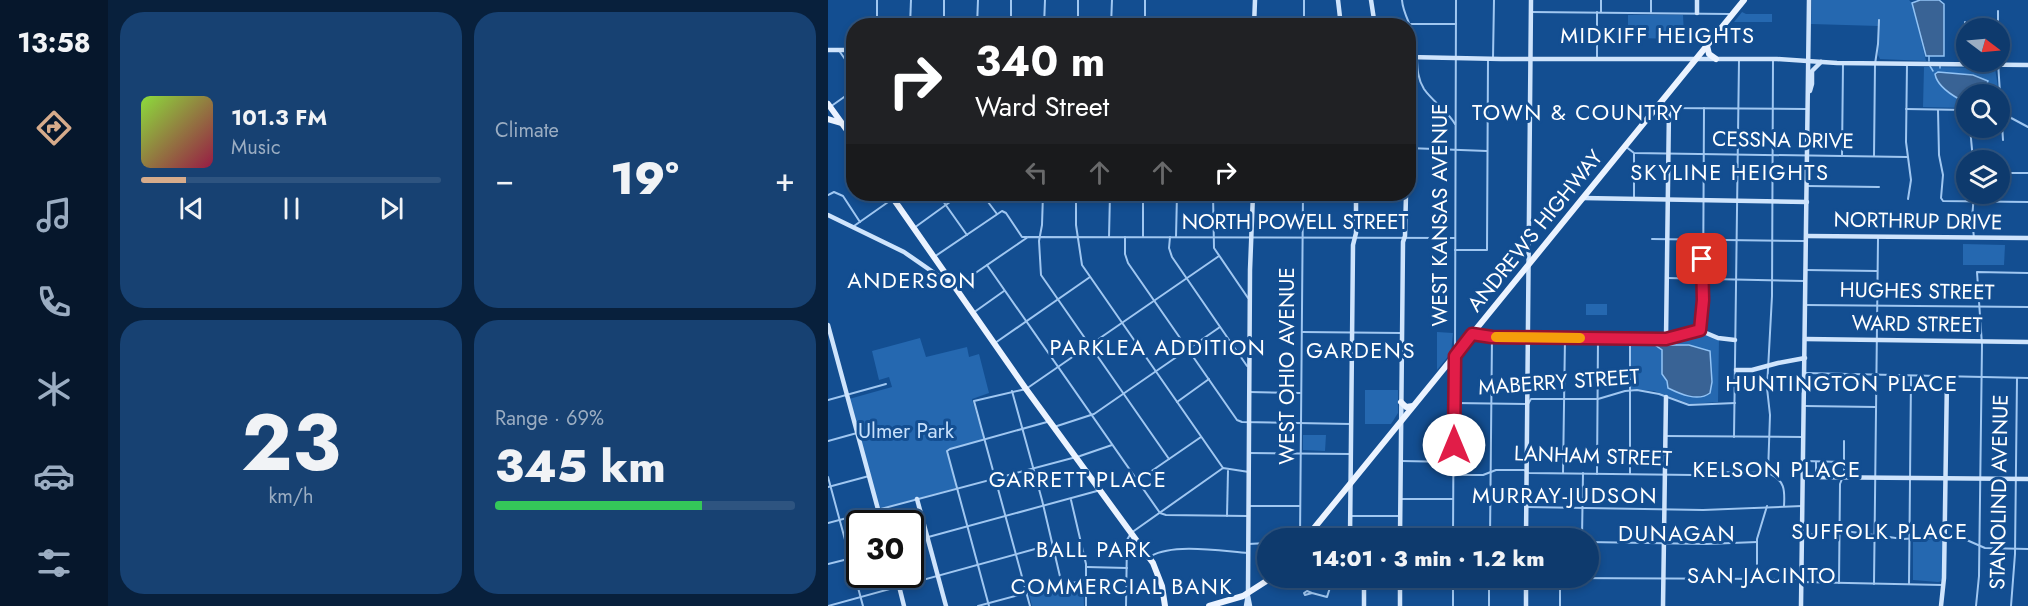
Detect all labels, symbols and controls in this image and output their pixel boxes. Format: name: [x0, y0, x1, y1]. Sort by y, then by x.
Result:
north arrow: [1956, 18, 2010, 72]
map controls: [1956, 18, 2010, 204]
district label: MIDKIFF HEIGHTS: [1560, 19, 1756, 51]
text: 13:58: [17, 23, 91, 62]
text: 340 m: [975, 31, 1105, 92]
icon: right: [876, 42, 954, 120]
button: search: [1956, 84, 2010, 138]
text: Ward Street: [975, 87, 1109, 126]
district label: TOWN & COUNTRY: [1472, 96, 1684, 128]
text: 101.3 FM: [231, 101, 327, 133]
street label: WEST KANSAS AVENUE: [1425, 103, 1455, 327]
icon: directions: [33, 107, 75, 149]
text: Climate: [495, 116, 559, 145]
street label: CESSNA DRIVE: [1712, 124, 1854, 156]
text: Music: [231, 133, 281, 162]
street label: ANDREWS HIGHWAY: [1460, 143, 1610, 318]
text: 19°: [610, 146, 679, 211]
button: layers: [1956, 150, 2010, 204]
text: −: [495, 156, 514, 203]
text: +: [775, 156, 795, 203]
icon: left: [1020, 156, 1053, 189]
icon: ahead: [1083, 156, 1116, 189]
icon: ahead: [1146, 156, 1179, 189]
icon: right: [1209, 156, 1242, 189]
district label: SKYLINE HEIGHTS: [1630, 156, 1830, 188]
icon: previous: [175, 192, 208, 225]
icon: pause: [275, 192, 308, 225]
icon: next: [375, 192, 408, 225]
icon: music: [33, 194, 75, 236]
street label: NORTHRUP DRIVE: [1833, 205, 2003, 237]
street label: NORTH POWELL STREET: [1182, 207, 1409, 237]
pin: [1676, 233, 1727, 284]
icon: arrive: [1685, 242, 1718, 275]
district label: ANDERSON: [847, 264, 977, 296]
street label: WEST OHIO AVENUE: [1272, 267, 1302, 465]
street label: HUGHES STREET: [1839, 275, 1995, 307]
icon: phone: [33, 281, 75, 323]
street label: WARD STREET: [1851, 308, 1983, 340]
district label: PARKLEA ADDITION: [1050, 331, 1266, 363]
district label: GARDENS: [1306, 334, 1416, 366]
street label: MABERRY STREET: [1477, 361, 1641, 403]
district label: HUNTINGTON PLACE: [1725, 367, 1959, 399]
icon: climate: [33, 368, 75, 410]
text: 23: [241, 387, 341, 499]
street label: STANOLIND AVENUE: [1982, 394, 2016, 590]
text: Range · 69%: [495, 404, 604, 433]
position arrow: [1422, 413, 1486, 477]
park label: Ulmer Park: [858, 416, 955, 446]
text: 345 km: [495, 434, 666, 499]
street label: LANHAM STREET: [1513, 438, 1673, 474]
district label: KELSON PLACE: [1692, 453, 1862, 485]
icon: car: [33, 455, 75, 497]
district label: GARRETT PLACE: [989, 463, 1167, 495]
district label: MURRAY-JUDSON: [1472, 479, 1658, 511]
text: km/h: [268, 482, 314, 511]
speed limit sign: 30: [846, 510, 924, 588]
district label: SUFFOLK PLACE: [1791, 515, 1969, 547]
district label: DUNAGAN: [1618, 517, 1736, 549]
district label: BALL PARK: [1036, 533, 1152, 565]
icon: filters: [33, 542, 75, 584]
text: 14:01 · 3 min · 1.2 km: [1312, 542, 1544, 574]
district label: SAN JACINTO: [1687, 559, 1837, 591]
district label: COMMERCIAL BANK: [1011, 570, 1233, 602]

